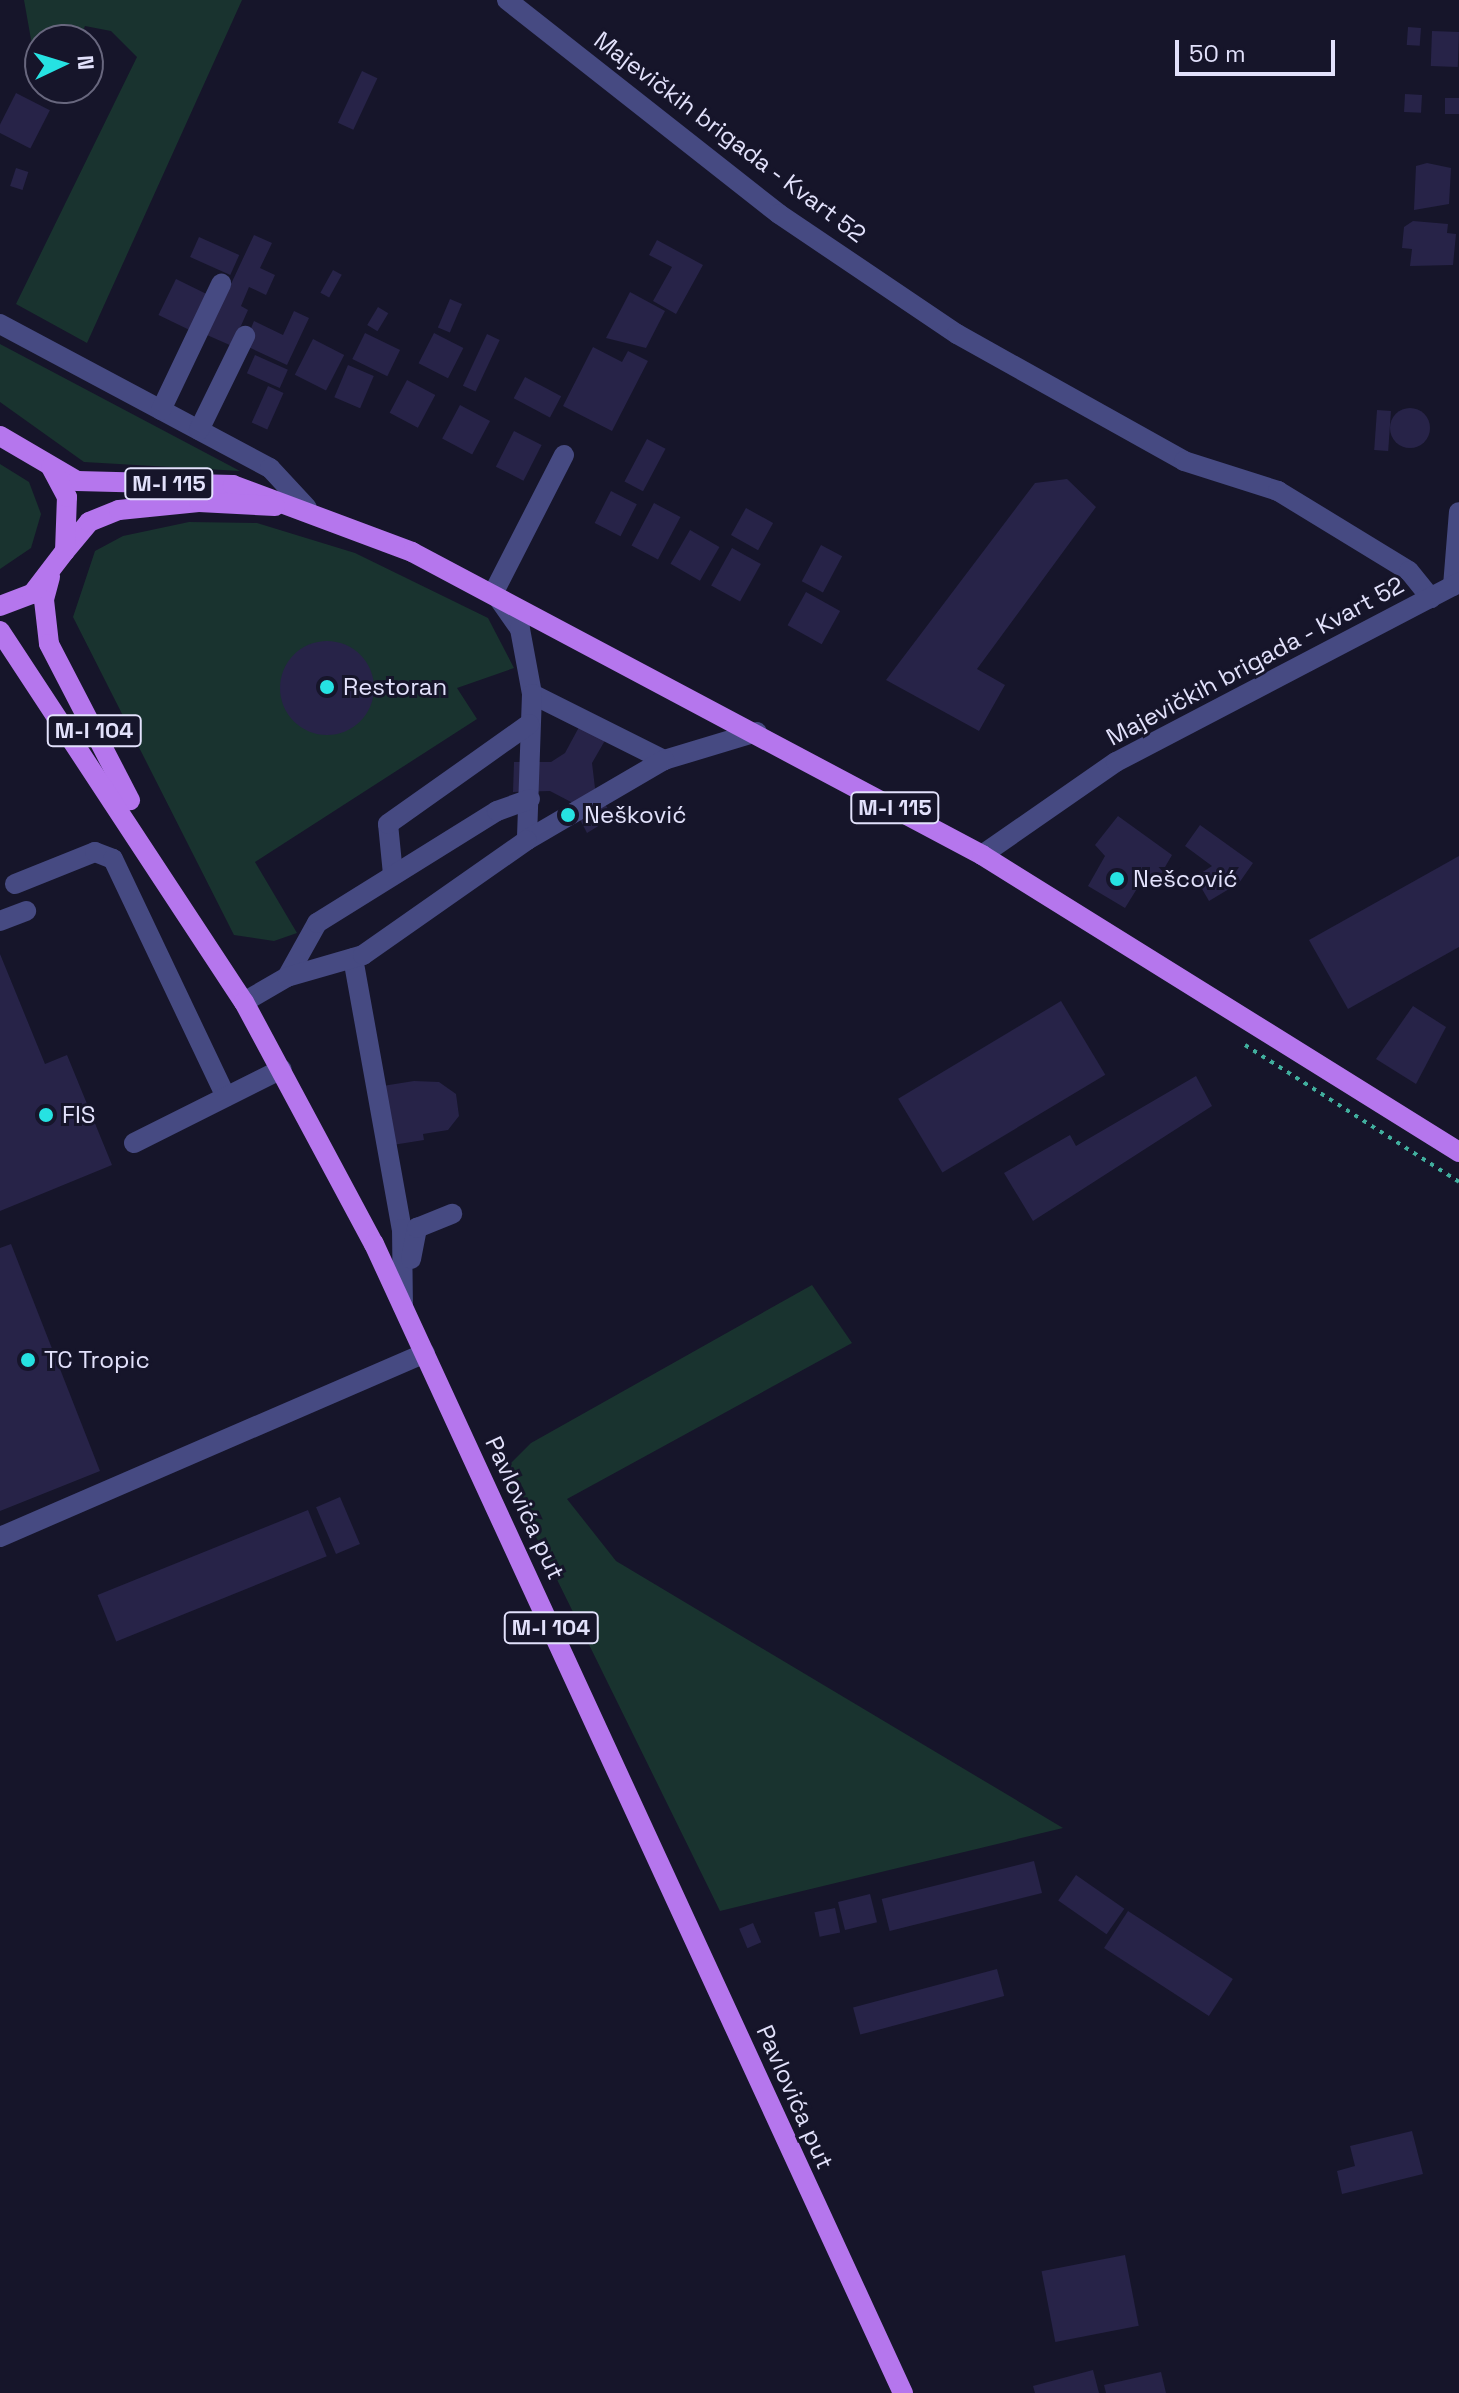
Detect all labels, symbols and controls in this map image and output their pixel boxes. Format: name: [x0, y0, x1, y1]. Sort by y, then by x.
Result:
north arrow: [24, 24, 104, 104]
scale bar: [1179, 24, 1339, 74]
street label: Majevičkih brigada - Kvart 52: [588, 25, 872, 249]
text: 50 m: [1189, 38, 1246, 69]
text: N: [71, 54, 100, 71]
road number: M-I 115: [123, 466, 215, 502]
street label: Majevičkih brigada - Kvart 52: [1101, 570, 1409, 752]
place label: Restoran: [343, 673, 447, 701]
marker: Restoran: [318, 678, 336, 696]
road number: M-I 104: [46, 713, 142, 749]
road number: M-I 115: [849, 790, 941, 826]
place label: Nešković: [584, 801, 687, 829]
marker: Nešković: [559, 806, 577, 824]
place label: Nešcović: [1133, 865, 1238, 893]
marker: Nešcović: [1108, 870, 1126, 888]
place label: FIS: [62, 1101, 96, 1129]
marker: FIS: [37, 1106, 55, 1124]
place label: TC Tropic: [44, 1346, 150, 1374]
marker: TC Tropic: [19, 1351, 37, 1369]
street label: Pavlovića put: [479, 1432, 571, 1584]
road number: M-I 104: [503, 1610, 599, 1646]
street label: Pavlovića put: [750, 2020, 840, 2174]

